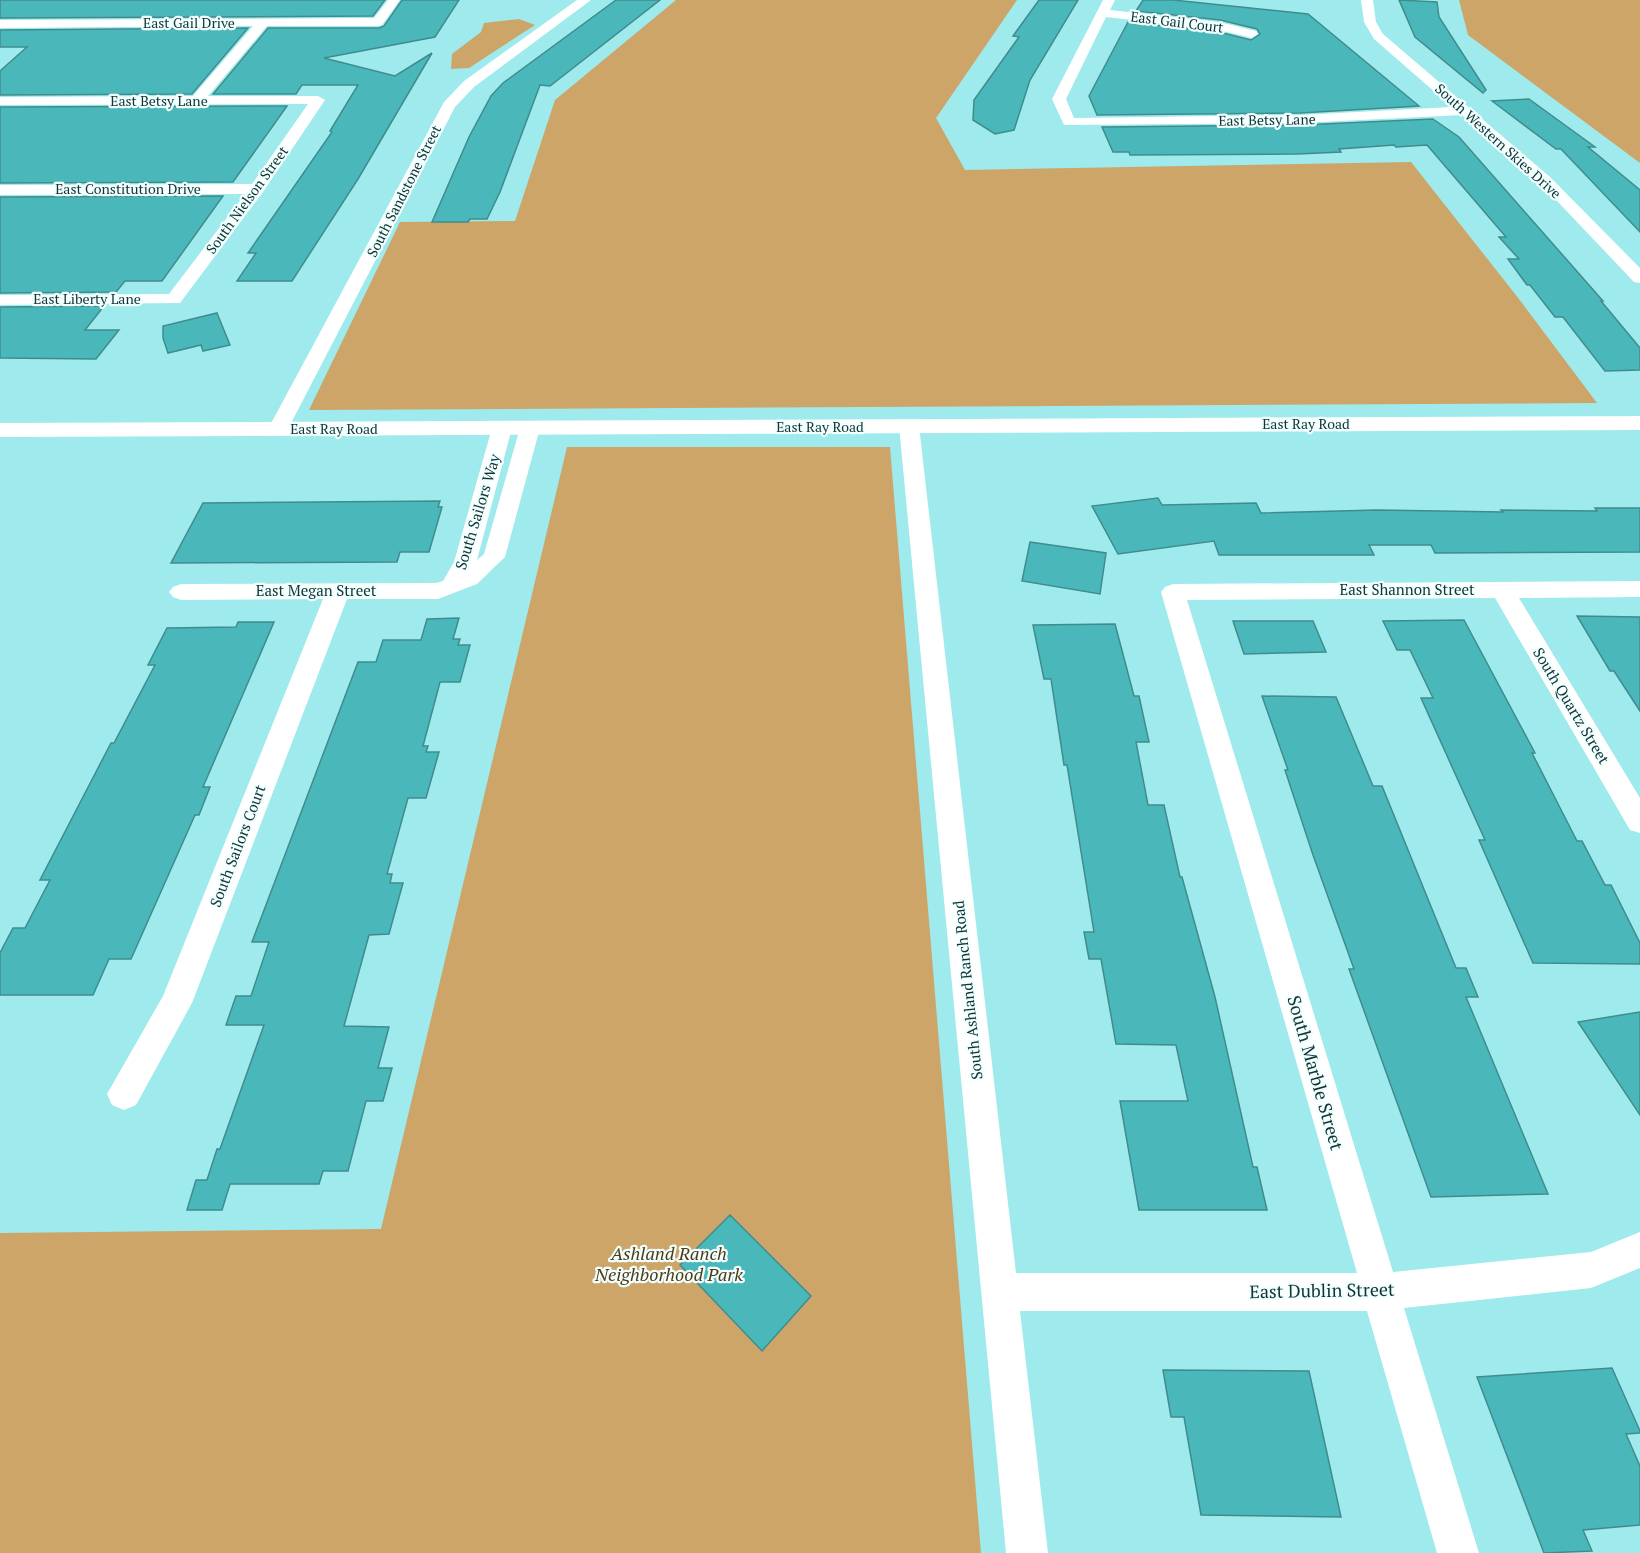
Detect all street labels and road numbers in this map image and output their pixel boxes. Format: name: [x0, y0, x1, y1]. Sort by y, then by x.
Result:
street label: East Gail Court: [1130, 6, 1225, 37]
street label: East Gail Drive: [143, 13, 235, 32]
street label: South Western Skies Drive: [1431, 79, 1565, 202]
street label: East Betsy Lane: [110, 91, 208, 110]
street label: East Betsy Lane: [1218, 109, 1316, 130]
street label: South Sandstone Street: [362, 121, 445, 260]
street label: South Nielson Street: [201, 141, 293, 257]
street label: East Constitution Drive: [55, 179, 201, 198]
street label: East Liberty Lane: [33, 289, 141, 308]
street label: East Ray Road: [1262, 414, 1350, 433]
street label: East Ray Road: [776, 417, 864, 436]
street label: East Ray Road: [290, 419, 378, 438]
street label: South Sailors Way: [450, 451, 504, 572]
street label: East Shannon Street: [1339, 579, 1475, 599]
street label: East Megan Street: [256, 580, 377, 600]
street label: South Quartz Street: [1529, 644, 1615, 768]
street label: South Sailors Court: [205, 781, 270, 910]
street label: South Ashland Ranch Road: [948, 899, 986, 1081]
street label: South Marble Street: [1282, 993, 1350, 1153]
street label: East Dublin Street: [1249, 1277, 1395, 1303]

